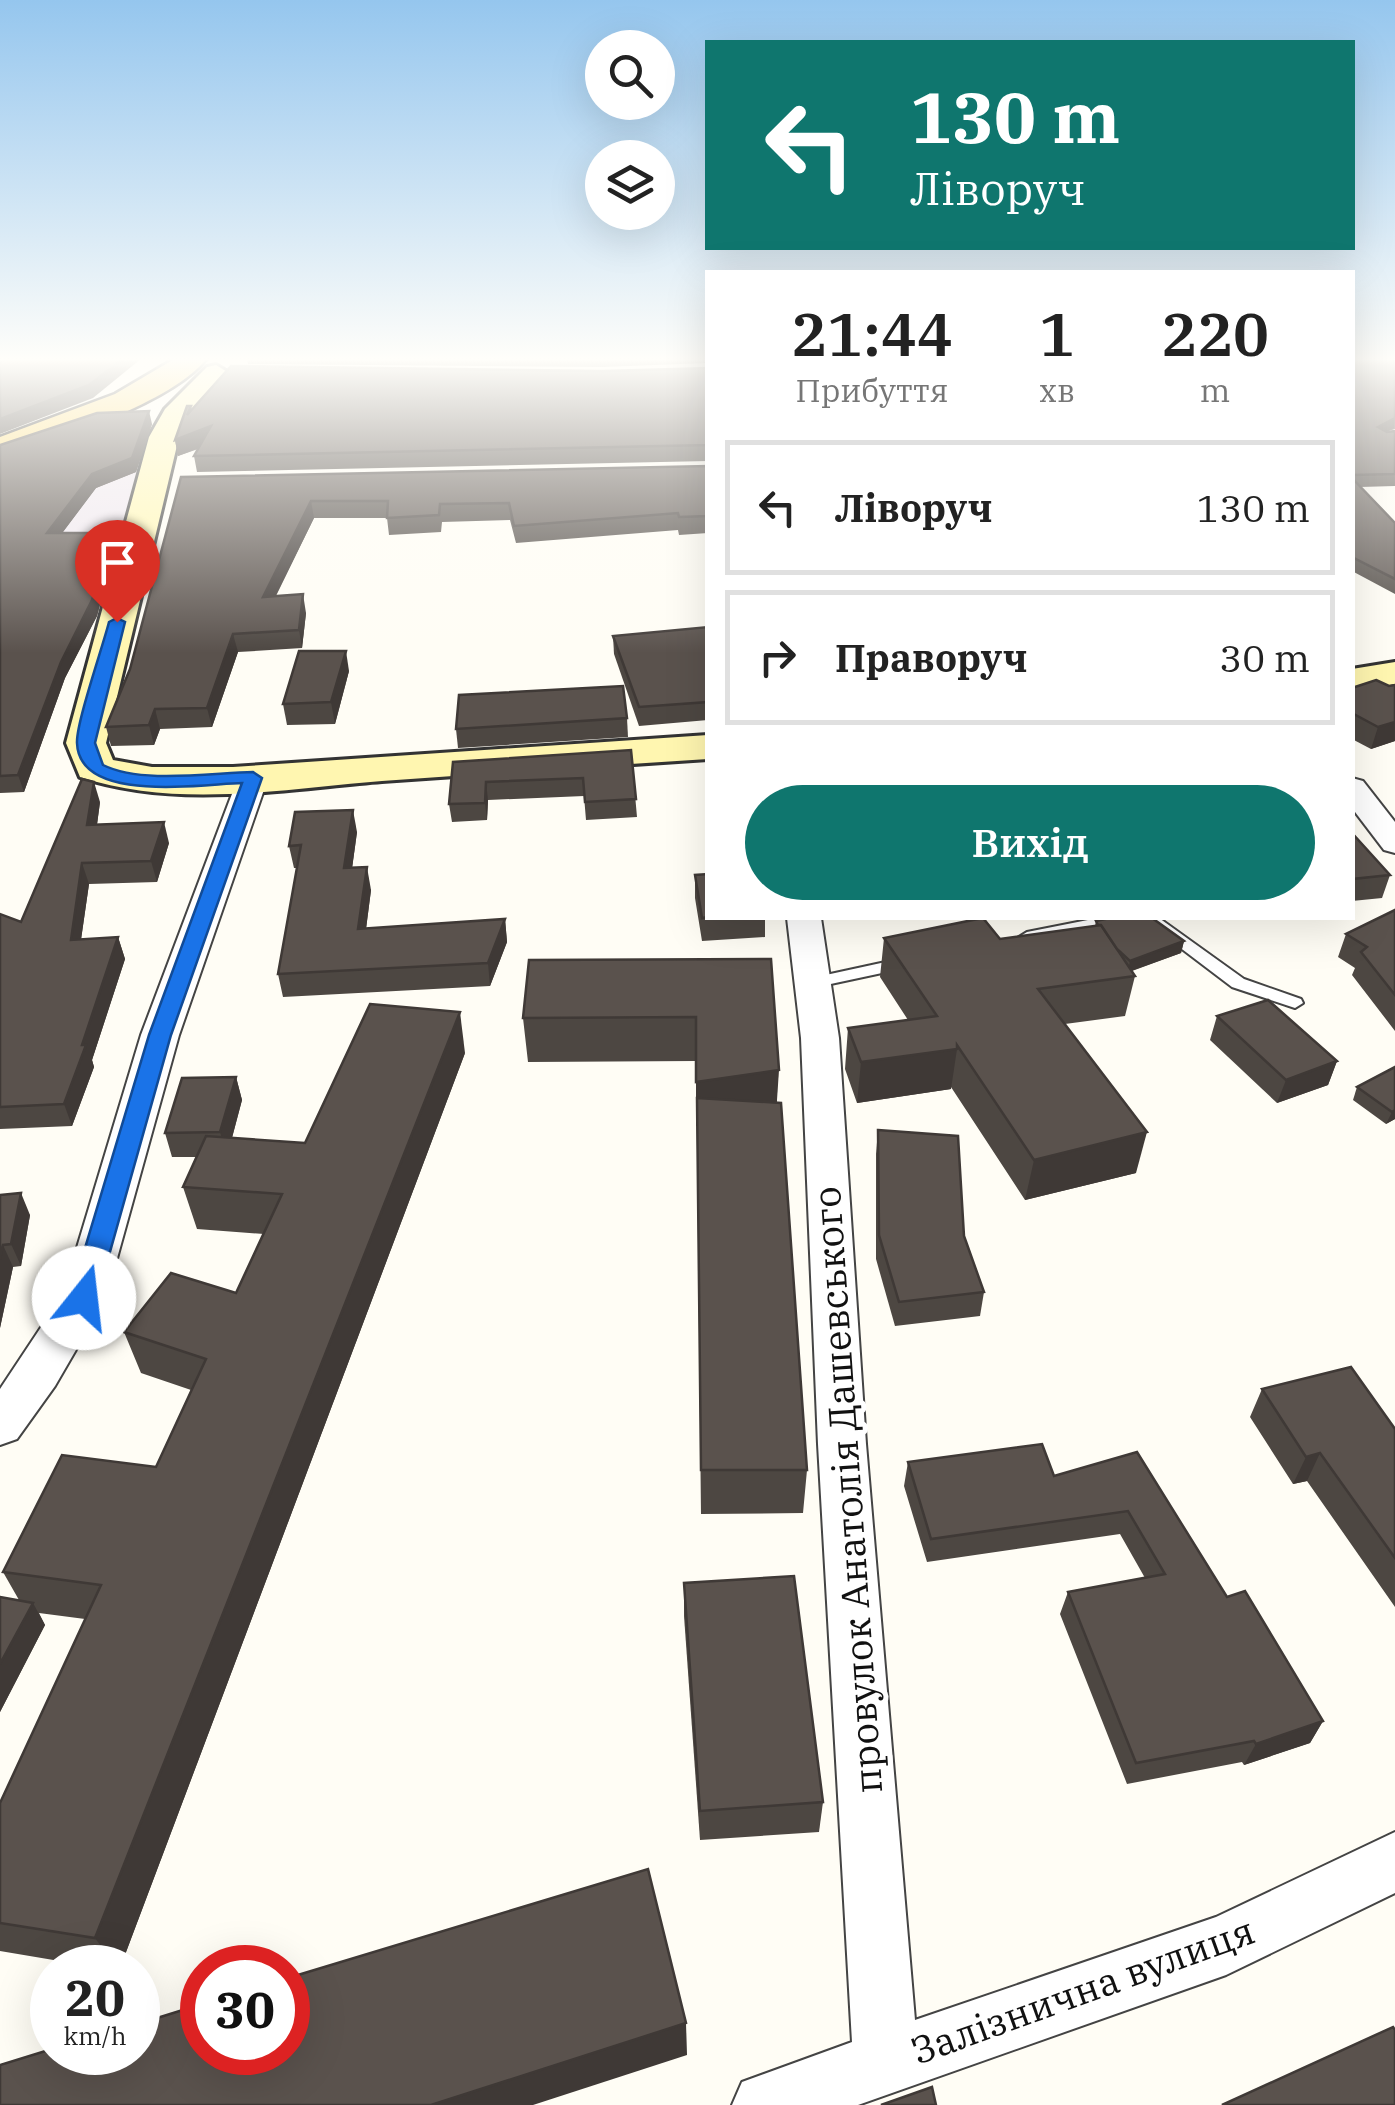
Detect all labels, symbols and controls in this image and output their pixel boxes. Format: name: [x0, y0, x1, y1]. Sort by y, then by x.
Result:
map controls: [585, 30, 675, 230]
button: search: [585, 30, 675, 120]
text: 130 m: [910, 71, 1120, 162]
icon: left: [745, 80, 875, 210]
button: layers: [585, 140, 675, 230]
text: Ліворуч: [910, 159, 1086, 217]
text: 21:44: [791, 294, 953, 373]
text: 1: [1039, 294, 1075, 373]
text: 220: [1161, 294, 1269, 373]
text: Прибуття: [795, 369, 948, 411]
text: хв: [1039, 369, 1075, 411]
text: m: [1200, 369, 1230, 411]
icon: left: [750, 480, 805, 535]
text: Ліворуч: [835, 483, 993, 532]
text: 130 m: [1197, 483, 1310, 532]
pin: [75, 520, 160, 623]
icon: arrive: [90, 535, 145, 590]
icon: right: [750, 630, 805, 685]
text: Праворуч: [835, 633, 1028, 682]
text: 30 m: [1219, 633, 1310, 682]
button: Вихід: [745, 785, 1315, 900]
street label: провулок Анатолія Дашевського: [801, 1185, 892, 1795]
position arrow: [32, 1246, 136, 1350]
street label: Залізнична вулиця: [904, 1905, 1261, 2074]
speed limit sign: 30: [180, 1945, 310, 2075]
text: 20: [65, 1965, 125, 2030]
text: km/h: [63, 2019, 127, 2052]

